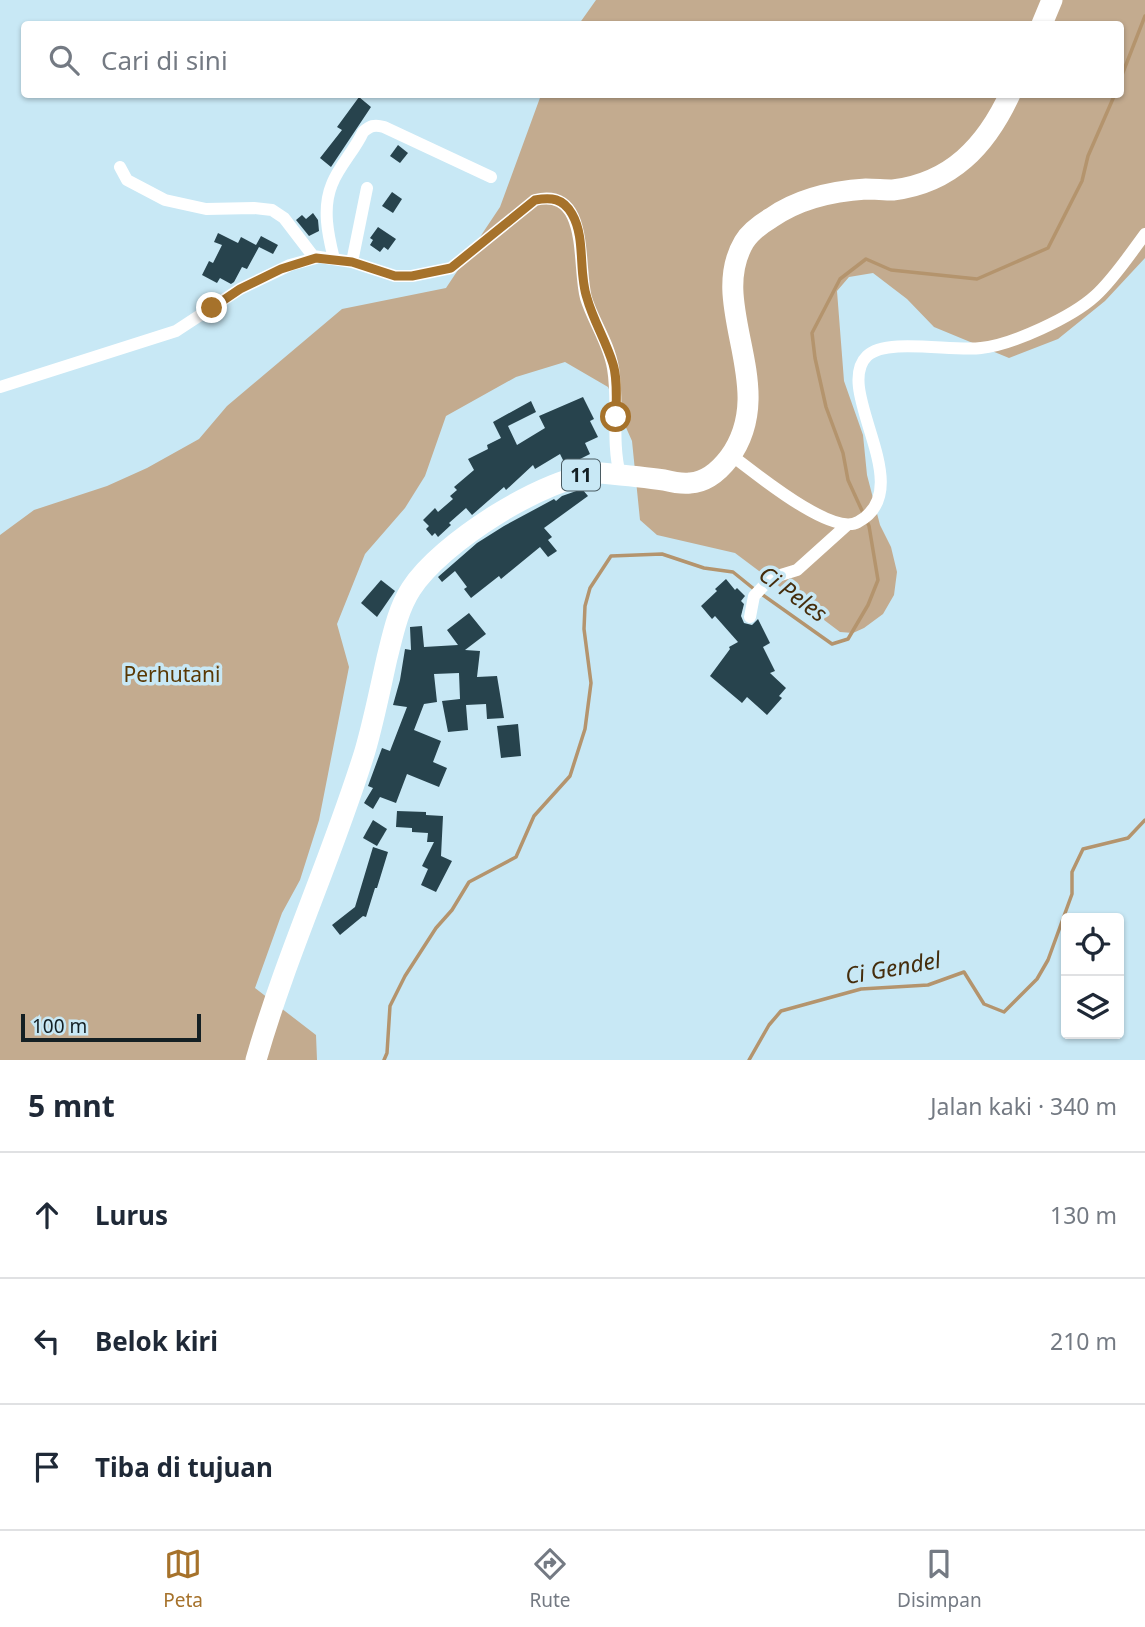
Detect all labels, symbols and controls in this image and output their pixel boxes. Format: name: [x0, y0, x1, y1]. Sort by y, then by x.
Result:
search box: [21, 21, 1124, 98]
icon: search: [45, 41, 83, 79]
text: Cari di sini: [101, 42, 228, 78]
route end: [196, 292, 227, 323]
route start: [600, 401, 631, 432]
road number: 11: [562, 460, 600, 490]
water label: Ci Peles: [753, 558, 834, 629]
park label: Perhutani: [124, 660, 220, 688]
map controls: [1061, 913, 1124, 1039]
button: locate: [1061, 913, 1124, 976]
water label: Ci Gendel: [843, 943, 944, 991]
button: layers: [1061, 976, 1124, 1039]
scale bar: [21, 1011, 201, 1043]
text: 100 m: [32, 1013, 87, 1039]
text: 5 mnt: [28, 1085, 115, 1126]
text: Jalan kaki · 340 m: [930, 1090, 1117, 1122]
icon: ahead: [28, 1196, 66, 1234]
text: Lurus: [95, 1197, 168, 1233]
text: 130 m: [1050, 1199, 1117, 1231]
icon: left: [28, 1322, 66, 1360]
text: Belok kiri: [95, 1323, 218, 1359]
text: 210 m: [1050, 1325, 1117, 1357]
icon: arrive: [28, 1448, 66, 1486]
text: Tiba di tujuan: [95, 1449, 273, 1485]
tab: Peta: [163, 1545, 203, 1613]
tab: Rute: [529, 1545, 571, 1613]
tab: Disimpan: [897, 1545, 982, 1613]

